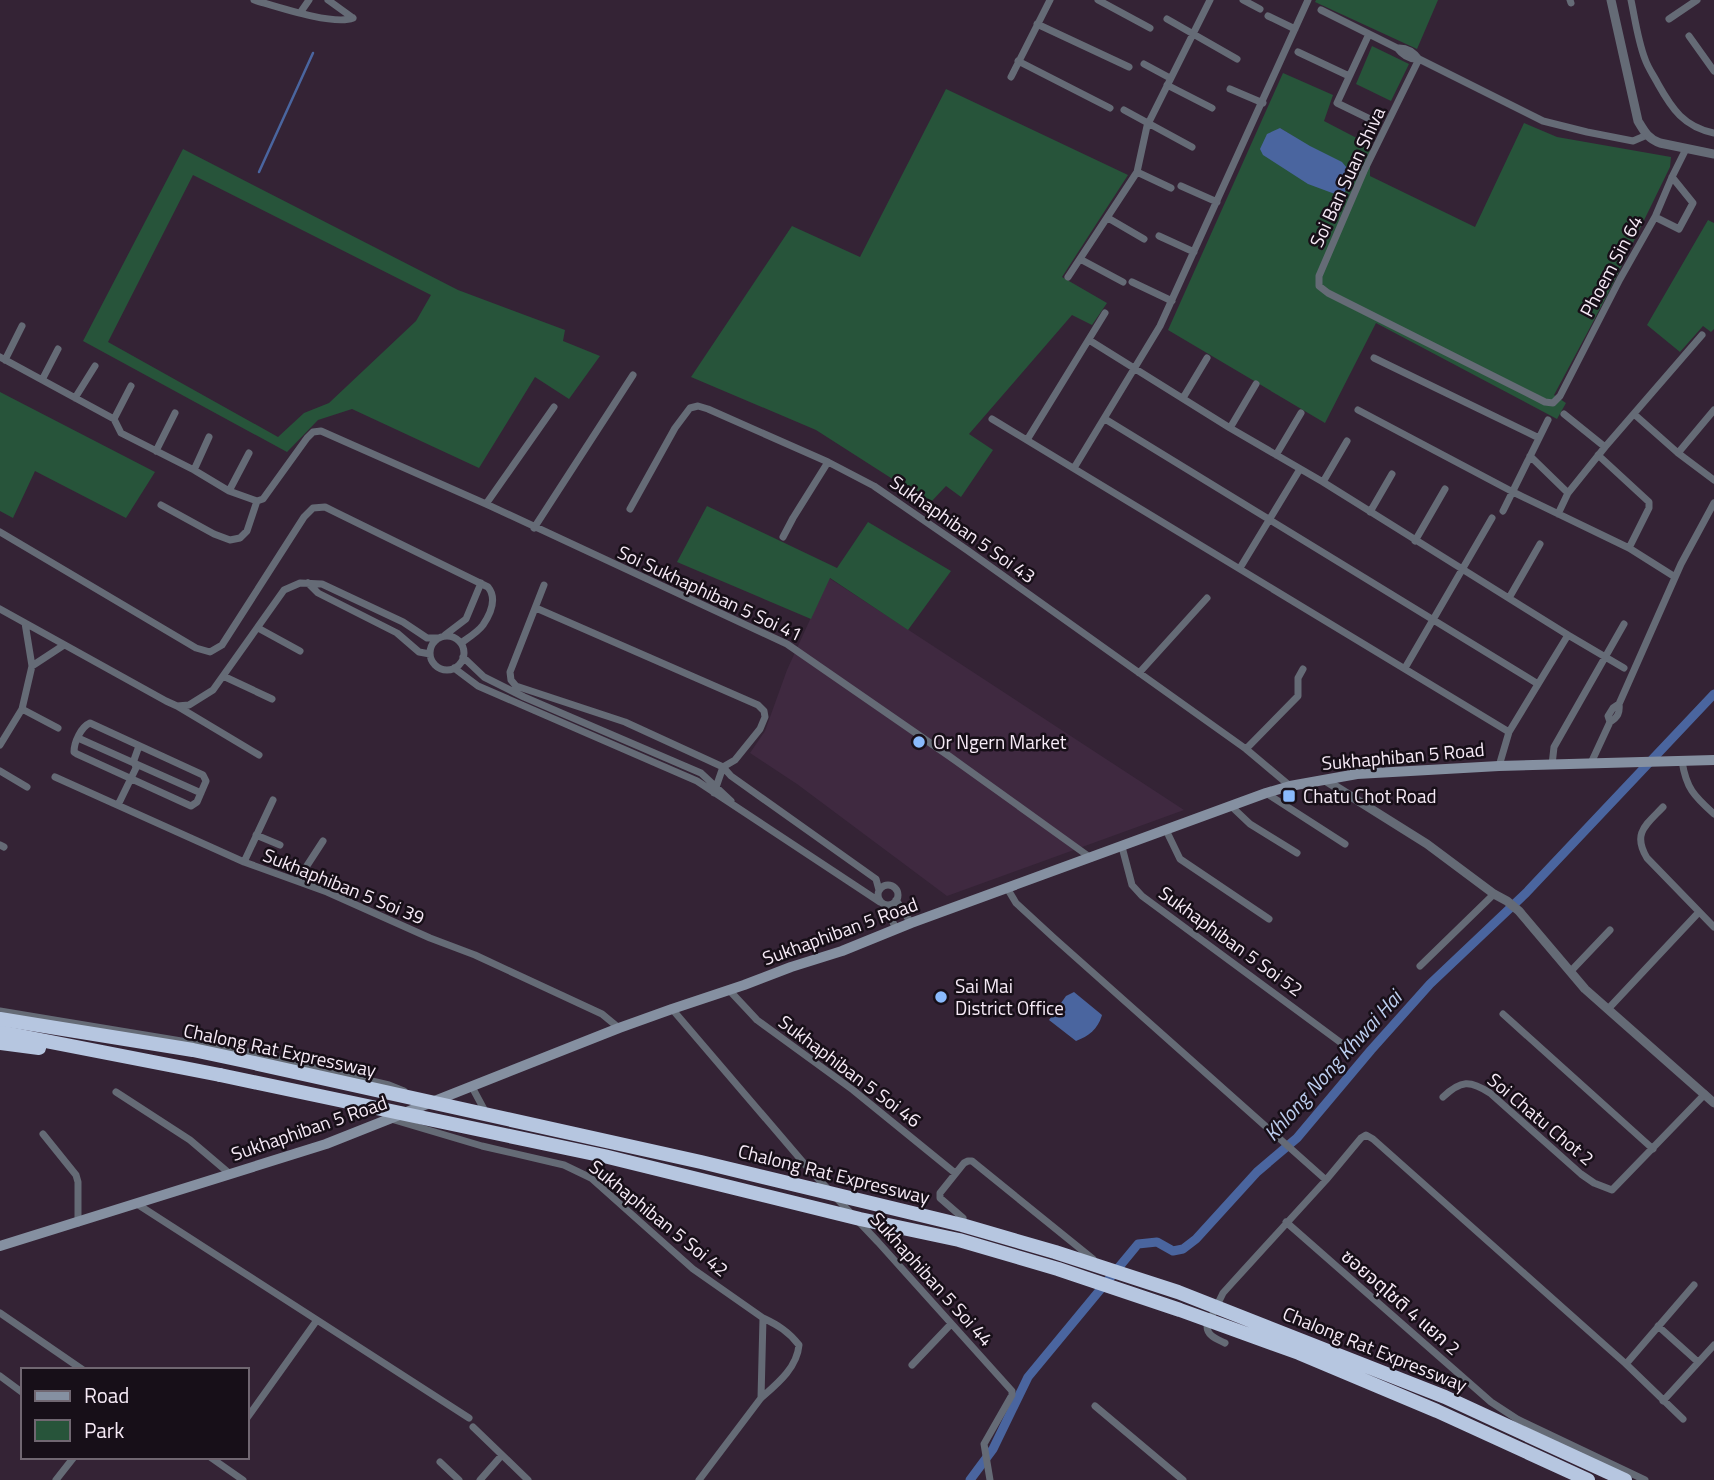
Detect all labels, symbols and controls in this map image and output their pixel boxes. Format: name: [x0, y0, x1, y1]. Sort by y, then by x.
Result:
street label: Soi Ban Suan Shiva: [1301, 101, 1392, 252]
street label: Phoem Sin 64: [1572, 210, 1649, 322]
street label: Sukhaphiban 5 Soi 43: [884, 467, 1042, 590]
street label: Soi Sukhaphiban 5 Soi 41: [613, 537, 807, 648]
place label: Or Ngern Market: [933, 727, 1067, 756]
marker: Or Ngern Market: [911, 734, 927, 750]
street label: Sukhaphiban 5 Road: [1320, 734, 1486, 777]
place label: Chatu Chot Road: [1303, 781, 1436, 810]
marker: Chatu Chot Road: [1281, 788, 1297, 804]
street label: Sukhaphiban 5 Soi 39: [259, 840, 429, 931]
street label: Sukhaphiban 5 Soi 52: [1153, 878, 1309, 1003]
street label: Sukhaphiban 5 Road: [758, 889, 922, 972]
place label: Sai Mai District Office: [955, 971, 1064, 1022]
water label: Khlong Nong Khwai Hai: [1256, 981, 1411, 1148]
marker: Sai Mai District Office: [933, 989, 949, 1005]
street label: Sukhaphiban 5 Soi 46: [773, 1007, 928, 1134]
street label: Chalong Rat Expressway: [181, 1015, 379, 1084]
street label: Soi Chatu Chot 2: [1482, 1065, 1601, 1172]
street label: Sukhaphiban 5 Road: [227, 1087, 391, 1168]
street label: Chalong Rat Expressway: [735, 1136, 933, 1211]
street label: Sukhaphiban 5 Soi 42: [583, 1152, 735, 1283]
street label: Sukhaphiban 5 Soi 44: [864, 1205, 1001, 1352]
street label: ซอยจตุโชติ 4 แยก 2: [1335, 1242, 1467, 1362]
street label: Chalong Rat Expressway: [1279, 1298, 1472, 1399]
legend: [21, 1368, 248, 1459]
text: Road: [84, 1379, 129, 1411]
text: Park: [84, 1414, 124, 1446]

